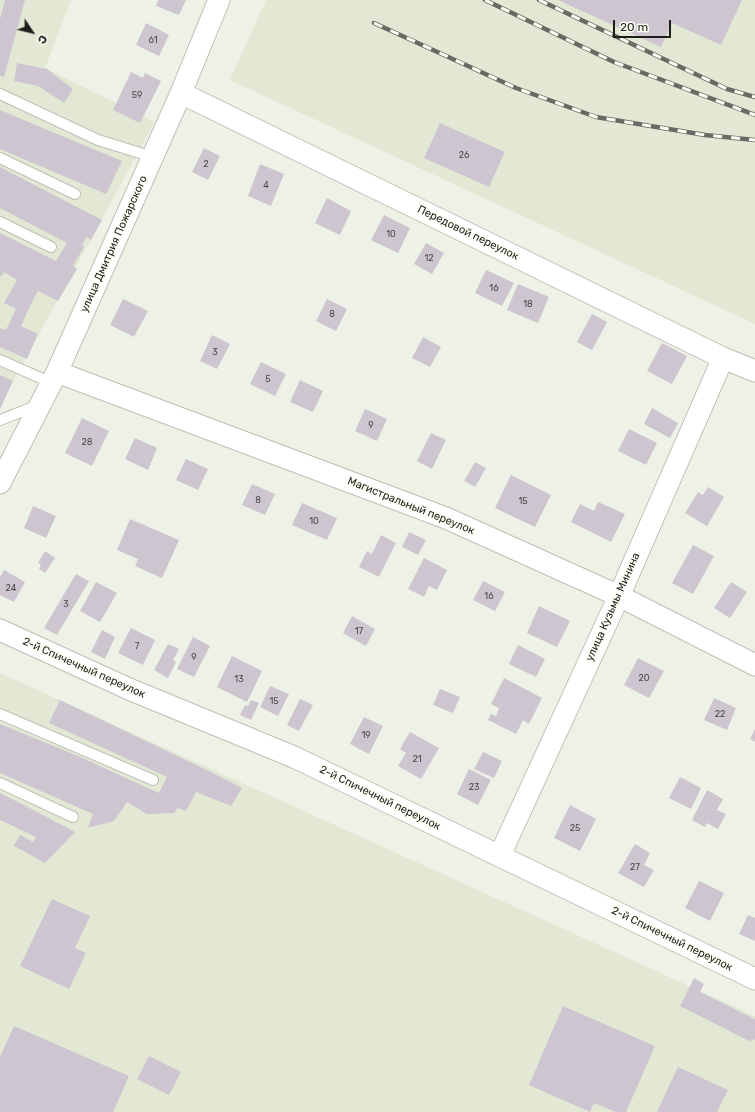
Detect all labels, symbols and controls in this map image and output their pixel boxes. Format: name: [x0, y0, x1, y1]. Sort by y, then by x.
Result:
north arrow: [12, 12, 52, 52]
scale bar: [615, 12, 673, 38]
text: 20 m: [620, 20, 648, 34]
text: С: [35, 32, 50, 46]
house number: 61: [148, 35, 158, 45]
house number: 59: [132, 90, 142, 100]
house number: 26: [459, 150, 469, 160]
house number: 2: [203, 159, 209, 169]
street label: улица Дмитрия Пожарского: [78, 174, 150, 314]
house number: 4: [263, 180, 269, 190]
street label: Передовой переулок: [415, 203, 521, 263]
house number: 10: [386, 229, 396, 239]
house number: 12: [424, 253, 434, 263]
house number: 16: [489, 283, 499, 293]
house number: 18: [523, 299, 533, 309]
house number: 8: [329, 309, 335, 319]
house number: 3: [212, 347, 218, 357]
house number: 5: [265, 374, 271, 384]
house number: 9: [368, 420, 374, 430]
house number: 28: [81, 437, 93, 447]
street label: Магистральный переулок: [346, 474, 476, 538]
house number: 8: [255, 495, 261, 505]
house number: 15: [518, 496, 528, 506]
house number: 10: [309, 516, 319, 526]
street label: улица Кузьмы Минина: [583, 551, 643, 663]
house number: 24: [6, 583, 16, 593]
house number: 16: [484, 591, 494, 601]
house number: 3: [63, 599, 69, 609]
house number: 17: [355, 626, 363, 636]
street label: 2-й Спичечный переулок: [21, 635, 147, 701]
house number: 7: [135, 641, 139, 651]
house number: 9: [191, 652, 197, 662]
house number: 20: [639, 673, 649, 683]
house number: 13: [234, 674, 244, 684]
house number: 15: [269, 696, 279, 706]
house number: 22: [715, 709, 725, 719]
house number: 19: [361, 730, 371, 740]
house number: 21: [412, 754, 422, 764]
street label: 2-й Спичечный переулок: [317, 763, 443, 833]
house number: 23: [469, 782, 479, 792]
house number: 25: [570, 823, 580, 833]
house number: 27: [630, 862, 640, 872]
street label: 2-й Спичечный переулок: [609, 904, 735, 974]

